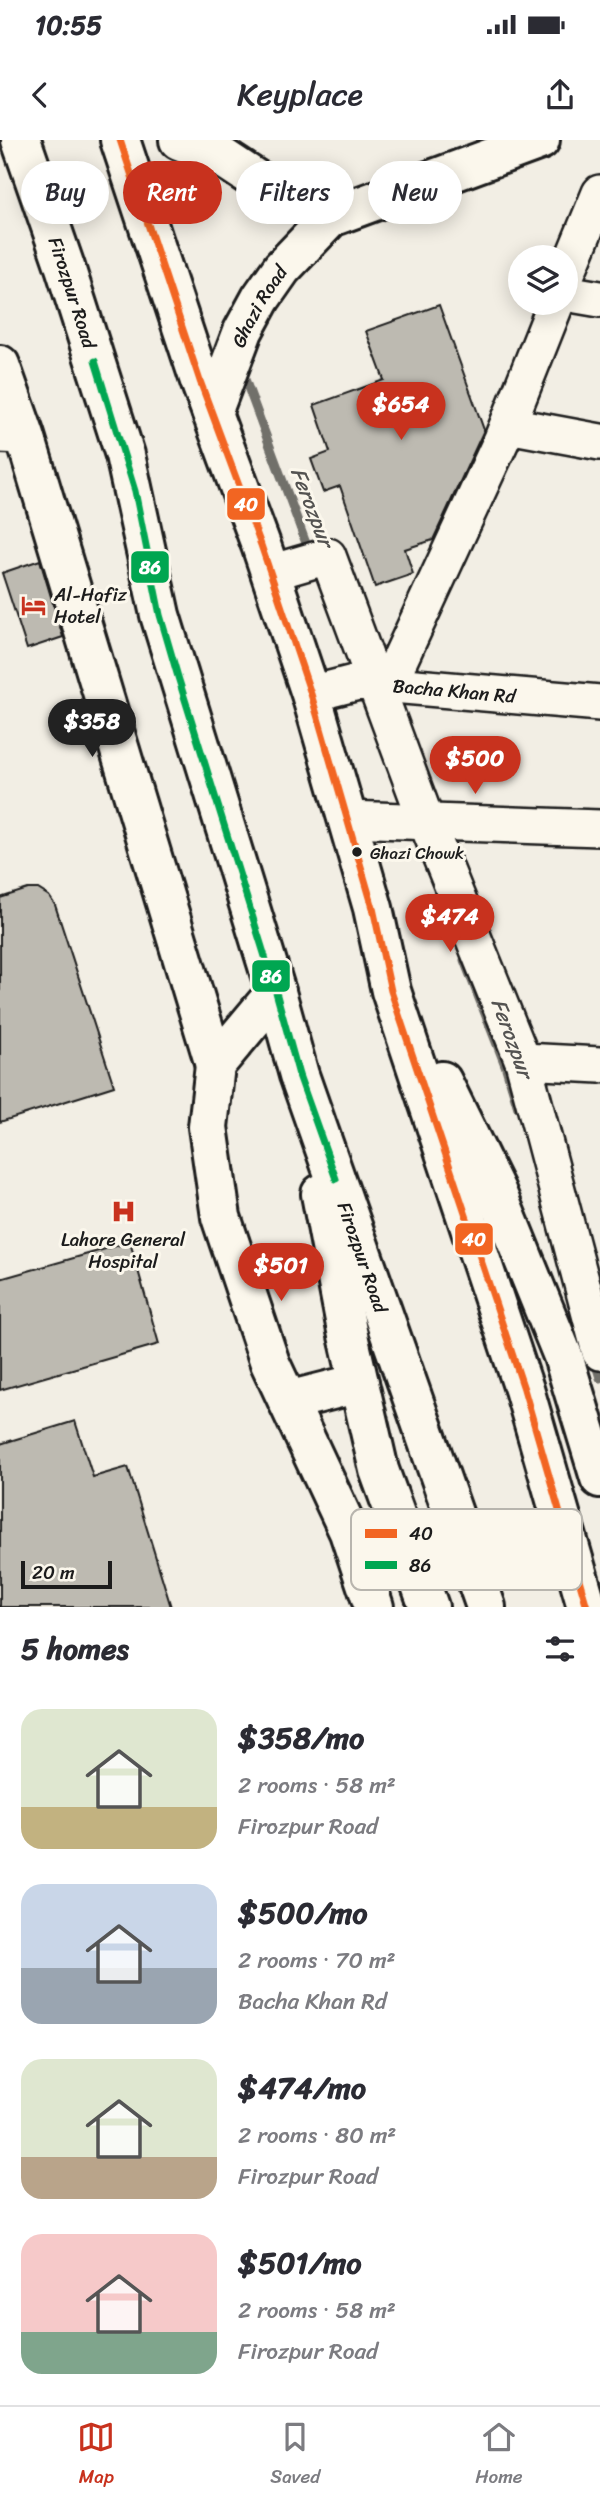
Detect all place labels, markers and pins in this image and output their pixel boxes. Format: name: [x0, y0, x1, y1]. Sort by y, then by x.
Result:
pin: $654: [360, 383, 442, 442]
place label: Al-Hafiz Hotel: [53, 578, 128, 633]
hotel icon: Al-Hafiz Hotel: [20, 591, 48, 619]
pin: $358: [51, 700, 133, 759]
pin: $500: [434, 736, 516, 796]
place label: Ghazi Chowk: [370, 838, 464, 868]
marker: Ghazi Chowk: [350, 845, 364, 859]
pin: $474: [409, 894, 491, 954]
hospital icon: Lahore General Hospital: [109, 1197, 137, 1225]
place label: Lahore General Hospital: [61, 1223, 186, 1278]
pin: $501: [240, 1244, 322, 1303]

